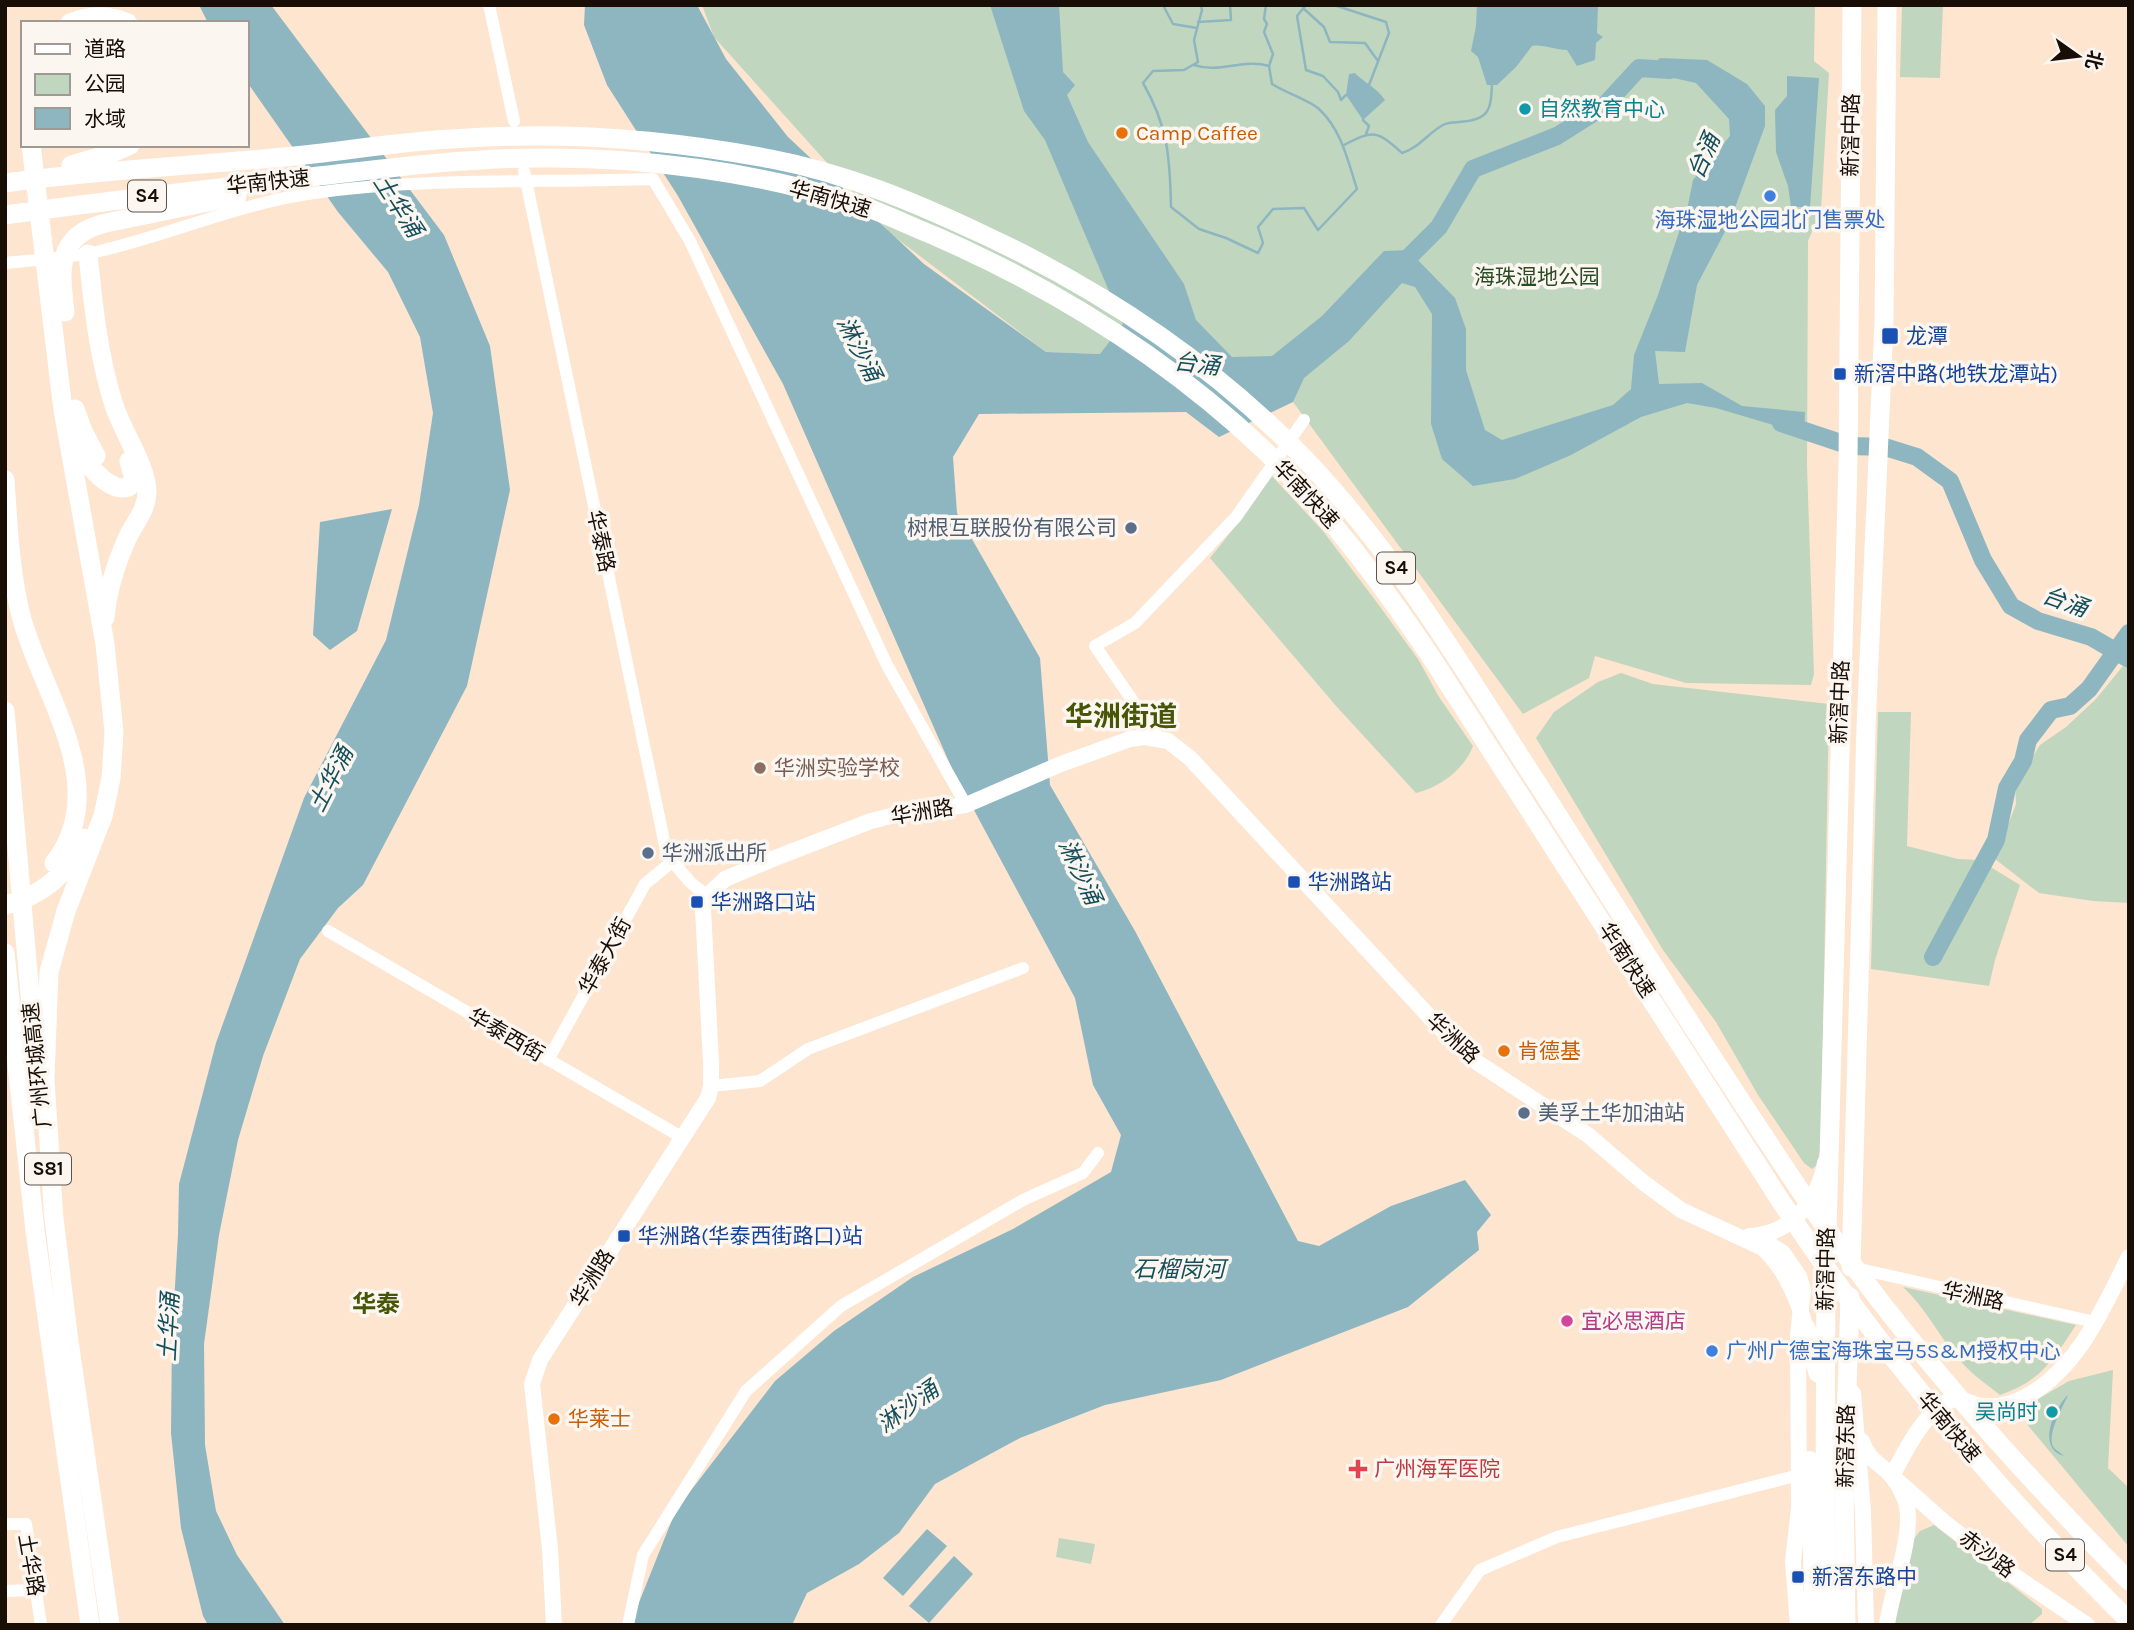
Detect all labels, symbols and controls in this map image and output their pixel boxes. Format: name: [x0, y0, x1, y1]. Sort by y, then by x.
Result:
legend: [21, 21, 248, 147]
north arrow: [2043, 21, 2113, 91]
text: 道路: [84, 37, 126, 61]
text: 北: [2081, 48, 2106, 72]
text: 公园: [84, 72, 126, 96]
street label: 新滘中路: [1838, 93, 1864, 177]
place label: 自然教育中心: [1539, 97, 1665, 121]
marker: 自然教育中心: [1517, 101, 1533, 117]
text: 水域: [84, 107, 126, 131]
place label: Camp Caffee: [1136, 121, 1258, 145]
marker: Camp Caffee: [1114, 125, 1130, 141]
water label: 台涌: [1682, 127, 1727, 183]
street label: 华南快速: [225, 166, 311, 198]
water label: 土华涌: [368, 170, 430, 245]
street label: 华南快速: [786, 176, 874, 222]
road number: S4: [128, 180, 166, 212]
marker: 海珠湿地公园北门售票处: [1762, 188, 1778, 204]
place label: 海珠湿地公园北门售票处: [1655, 208, 1886, 232]
park label: 海珠湿地公园: [1474, 265, 1600, 289]
water label: 淋沙涌: [831, 312, 888, 389]
place label: 龙潭: [1906, 324, 1948, 348]
marker: 龙潭: [1880, 326, 1900, 346]
water label: 台涌: [1173, 348, 1224, 381]
place label: 新滘中路(地铁龙潭站): [1854, 362, 2058, 386]
marker: 新滘中路(地铁龙潭站): [1832, 366, 1848, 382]
street label: 华南快速: [1269, 455, 1343, 533]
street label: 华泰路: [583, 508, 619, 574]
place label: 树根互联股份有限公司: [907, 516, 1117, 540]
marker: 树根互联股份有限公司: [1123, 520, 1139, 536]
road number: S4: [1377, 552, 1415, 583]
water label: 台涌: [2039, 581, 2094, 624]
street label: 新滘中路: [1827, 660, 1853, 744]
district label: 华洲街道: [1065, 700, 1177, 733]
water label: 土华涌: [303, 739, 360, 816]
place label: 华洲实验学校: [774, 756, 900, 780]
marker: 华洲实验学校: [752, 760, 768, 776]
street label: 华洲路: [889, 795, 955, 829]
water label: 淋沙涌: [1053, 835, 1108, 912]
place label: 华洲派出所: [662, 841, 767, 865]
marker: 华洲派出所: [640, 845, 656, 861]
place label: 华洲路站: [1308, 870, 1392, 894]
marker: 华洲路站: [1286, 874, 1302, 890]
place label: 华洲路口站: [711, 890, 816, 914]
marker: 华洲路口站: [689, 894, 705, 910]
street label: 华泰大街: [574, 913, 636, 999]
street label: 华南快速: [1594, 918, 1660, 1002]
street label: 广州环城高速: [18, 1001, 56, 1129]
street label: 华泰西街: [464, 1004, 548, 1066]
street label: 华洲路: [1422, 1008, 1484, 1068]
place label: 肯德基: [1518, 1039, 1581, 1063]
marker: 肯德基: [1496, 1043, 1512, 1059]
place label: 美孚土华加油站: [1538, 1101, 1685, 1125]
marker: 美孚土华加油站: [1516, 1105, 1532, 1121]
road number: S81: [25, 1154, 71, 1184]
place label: 华洲路(华泰西街路口)站: [638, 1224, 863, 1248]
street label: 新滘中路: [1813, 1227, 1839, 1311]
marker: 华洲路(华泰西街路口)站: [616, 1228, 632, 1244]
street label: 华洲路: [565, 1245, 619, 1311]
water label: 石榴岗河: [1133, 1256, 1229, 1283]
street label: 华洲路: [1940, 1278, 2006, 1314]
water label: 土华涌: [154, 1289, 184, 1362]
district label: 华泰: [352, 1290, 400, 1318]
place label: 宜必思酒店: [1581, 1309, 1686, 1333]
marker: 宜必思酒店: [1559, 1313, 1575, 1329]
place label: 广州广德宝海珠宝马5S&M授权中心: [1726, 1339, 2061, 1363]
marker: 广州广德宝海珠宝马5S&M授权中心: [1704, 1343, 1720, 1359]
water label: 淋沙涌: [872, 1374, 946, 1438]
street label: 华南快速: [1913, 1387, 1985, 1467]
place label: 吴尚时: [1975, 1400, 2038, 1424]
street label: 新滘东路: [1833, 1404, 1859, 1488]
marker: 吴尚时: [2044, 1404, 2060, 1420]
place label: 华莱士: [568, 1407, 631, 1431]
marker: 华莱士: [546, 1411, 562, 1427]
place label: 广州海军医院: [1374, 1457, 1500, 1481]
marker: 广州海军医院: [1348, 1459, 1368, 1479]
street label: 赤沙路: [1955, 1525, 2019, 1583]
street label: 土华路: [14, 1532, 48, 1598]
road number: S4: [2046, 1540, 2084, 1570]
place label: 新滘东路中: [1812, 1565, 1917, 1589]
marker: 新滘东路中: [1790, 1569, 1806, 1585]

